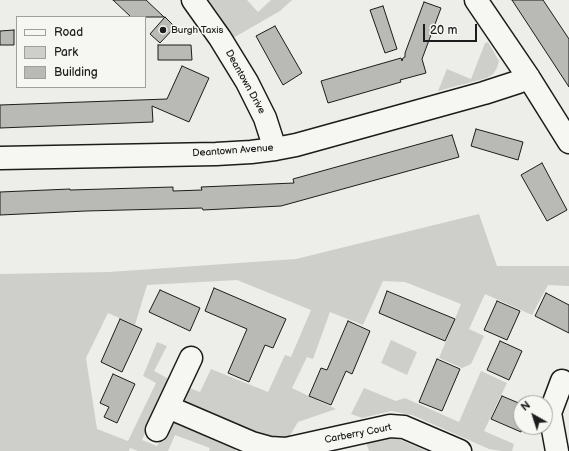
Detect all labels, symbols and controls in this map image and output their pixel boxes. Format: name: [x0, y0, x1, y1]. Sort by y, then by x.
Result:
legend: [16, 16, 146, 88]
scale bar: [425, 16, 479, 42]
text: 20 m: [430, 23, 457, 38]
place label: Burgh Taxis: [171, 24, 223, 36]
text: Road: [54, 25, 83, 40]
marker: Burgh Taxis: [158, 25, 168, 35]
text: Park: [54, 45, 78, 60]
street label: Deantown Drive: [222, 48, 268, 116]
text: Building: [54, 65, 98, 80]
street label: Deantown Avenue: [192, 142, 274, 160]
north arrow: [513, 395, 553, 435]
text: N: [518, 398, 533, 414]
street label: Carberry Court: [324, 422, 392, 446]

